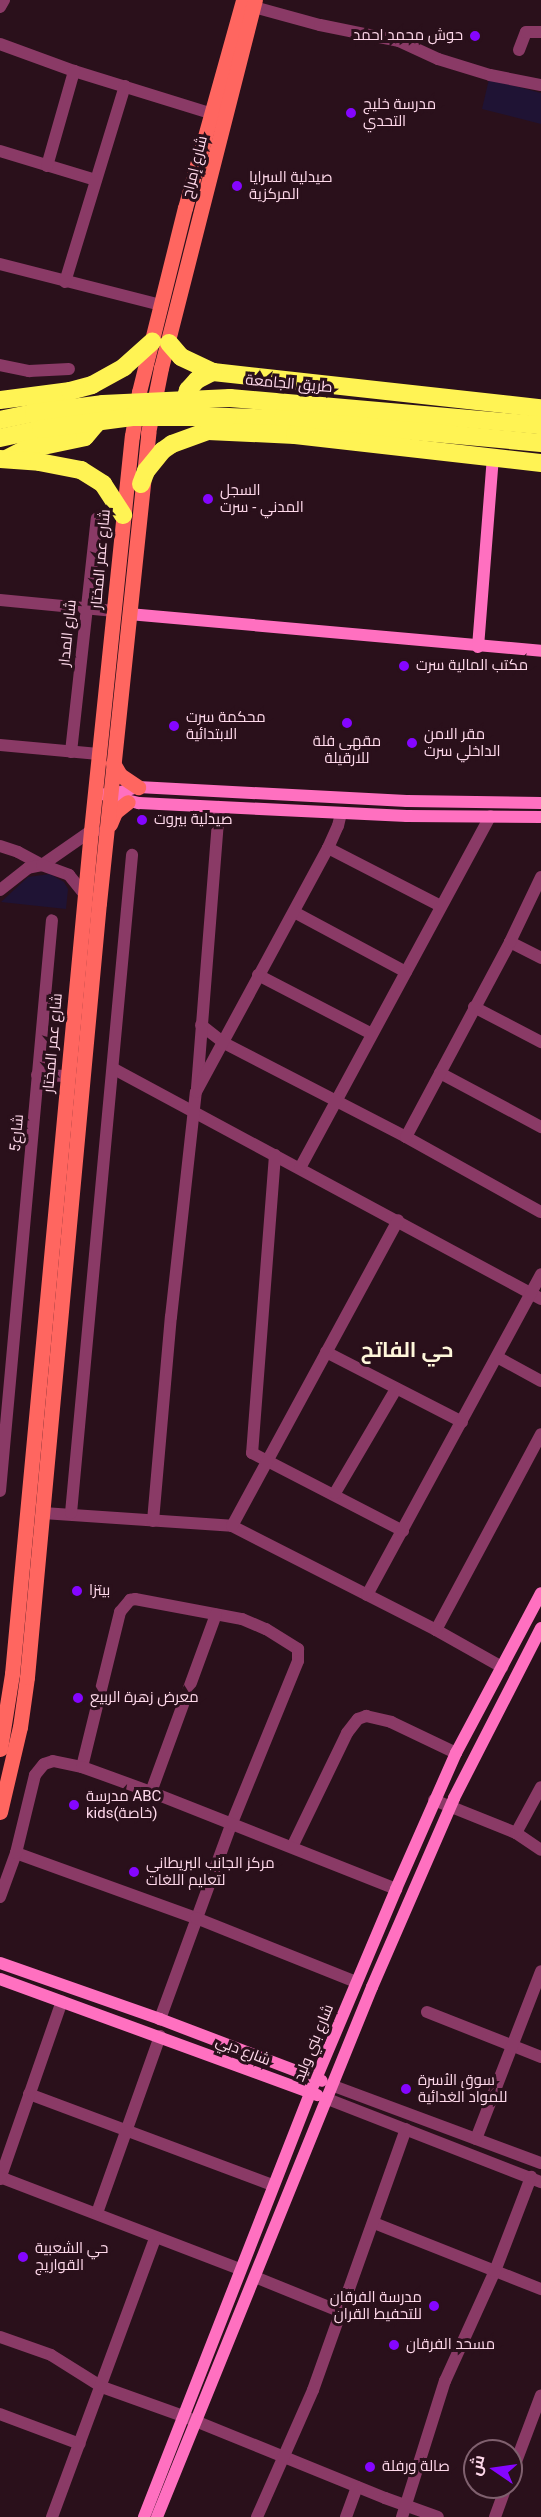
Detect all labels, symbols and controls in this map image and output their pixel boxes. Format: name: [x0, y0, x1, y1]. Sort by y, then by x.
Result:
place label: حوش محمد احمد: [353, 27, 463, 45]
marker: حوش محمد احمد: [468, 29, 482, 43]
place label: مدرسة خليج التحدي: [363, 95, 436, 130]
marker: مدرسة خليج التحدي: [344, 106, 358, 120]
street label: شارع إمراح: [179, 134, 211, 200]
place label: صيدلية السرايا المركزية: [249, 168, 332, 203]
marker: صيدلية السرايا المركزية: [230, 179, 244, 193]
street label: طريق الجامعة: [245, 371, 333, 397]
place label: السجل المدني - سرت: [220, 481, 304, 516]
marker: السجل المدني - سرت: [201, 492, 215, 506]
street label: شارع عمر المختار: [88, 508, 114, 610]
street label: شارع المدار: [56, 599, 80, 667]
place label: مكتب المالية سرت: [416, 657, 528, 675]
marker: مكتب المالية سرت: [397, 659, 411, 673]
place label: محكمة سرت الابتدائية: [186, 708, 266, 743]
marker: مقهي فلة للارقيلة: [340, 716, 354, 730]
marker: محكمة سرت الابتدائية: [167, 719, 181, 733]
place label: مقر الامن الداخلي سرت: [424, 725, 501, 760]
place label: مقهي فلة للارقيلة: [313, 732, 381, 767]
marker: مقر الامن الداخلي سرت: [405, 736, 419, 750]
place label: صيدلية بيروت: [154, 811, 233, 829]
marker: صيدلية بيروت: [135, 813, 149, 827]
street label: شارع عمر المختار: [40, 992, 66, 1094]
street label: شارع5: [6, 1114, 28, 1152]
district label: حي الفاتح: [361, 1337, 453, 1363]
place label: بيتزا: [89, 1582, 110, 1600]
marker: بيتزا: [70, 1584, 84, 1598]
place label: معرض زهرة الربيع: [90, 1689, 199, 1707]
marker: معرض زهرة الربيع: [71, 1691, 85, 1705]
place label: مدرسة ABC kids(خاصة): [86, 1787, 161, 1822]
marker: مدرسة ABC kids(خاصة): [67, 1798, 81, 1812]
place label: مركز الجانب البريطاني لتعليم اللغات: [146, 1854, 275, 1889]
marker: مركز الجانب البريطاني لتعليم اللغات: [127, 1865, 141, 1879]
street label: شارع بني وليد: [290, 2002, 338, 2084]
street label: شارع دبي: [213, 2032, 273, 2070]
place label: سوق الأسرة للمواد الغدائية: [418, 2071, 507, 2106]
marker: سوق الأسرة للمواد الغدائية: [399, 2082, 413, 2096]
place label: حي الشعبية القواريج: [35, 2239, 108, 2274]
marker: حي الشعبية القواريج: [16, 2250, 30, 2264]
place label: مدرسة الفرقان للتحفيط القران: [330, 2288, 422, 2323]
marker: مدرسة الفرقان للتحفيط القران: [427, 2299, 441, 2313]
place label: مسحد الفرقان: [406, 2336, 495, 2354]
marker: مسحد الفرقان: [387, 2338, 401, 2352]
north arrow: [463, 2439, 523, 2499]
text: ش: [465, 2453, 488, 2477]
place label: صالة ورفلة: [382, 2458, 450, 2476]
marker: صالة ورفلة: [363, 2460, 377, 2474]

